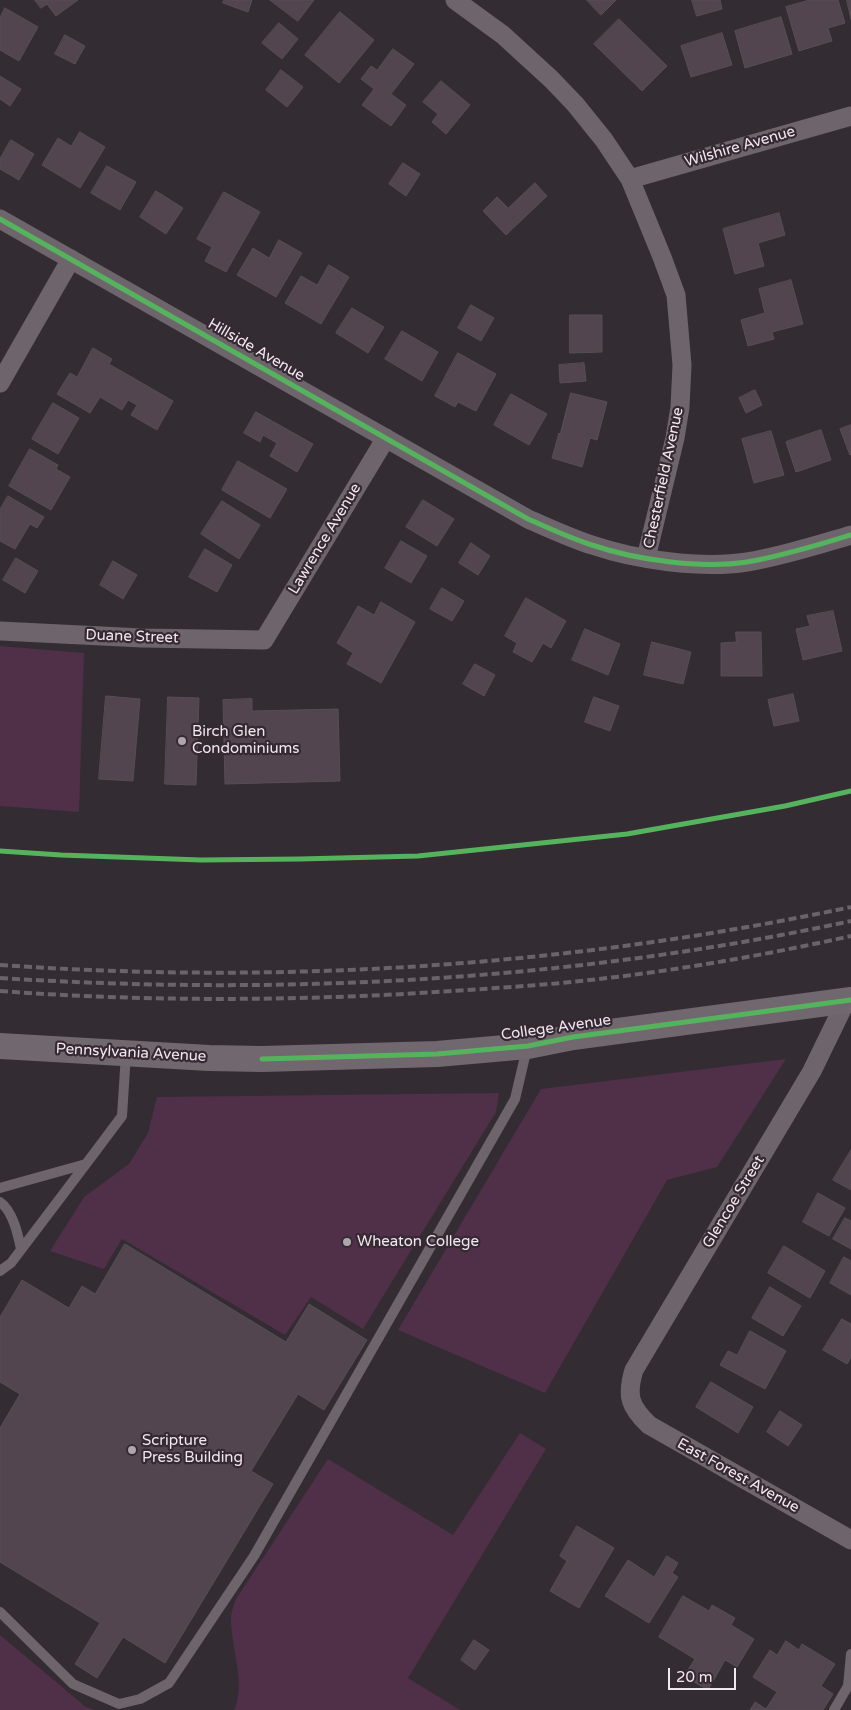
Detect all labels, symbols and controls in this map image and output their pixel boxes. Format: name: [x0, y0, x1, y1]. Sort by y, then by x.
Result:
street label: Wilshire Avenue: [683, 123, 797, 171]
street label: Hillside Avenue: [204, 315, 308, 385]
street label: Chesterfield Avenue: [640, 406, 688, 550]
street label: Lawrence Avenue: [285, 480, 365, 598]
street label: Duane Street: [85, 626, 179, 648]
place label: Birch Glen Condominiums: [192, 723, 300, 758]
marker: Birch Glen Condominiums: [176, 735, 188, 747]
street label: College Avenue: [500, 1011, 612, 1045]
street label: Pennsylvania Avenue: [55, 1040, 207, 1066]
street label: Glencoe Street: [699, 1152, 769, 1252]
place label: Wheaton College: [357, 1233, 479, 1251]
marker: Wheaton College: [341, 1236, 353, 1248]
place label: Scripture Press Building: [142, 1432, 243, 1467]
street label: East Forest Avenue: [674, 1435, 802, 1517]
marker: Scripture Press Building: [126, 1444, 138, 1456]
scale bar: [671, 1658, 738, 1690]
text: 20 m: [676, 1668, 713, 1686]

